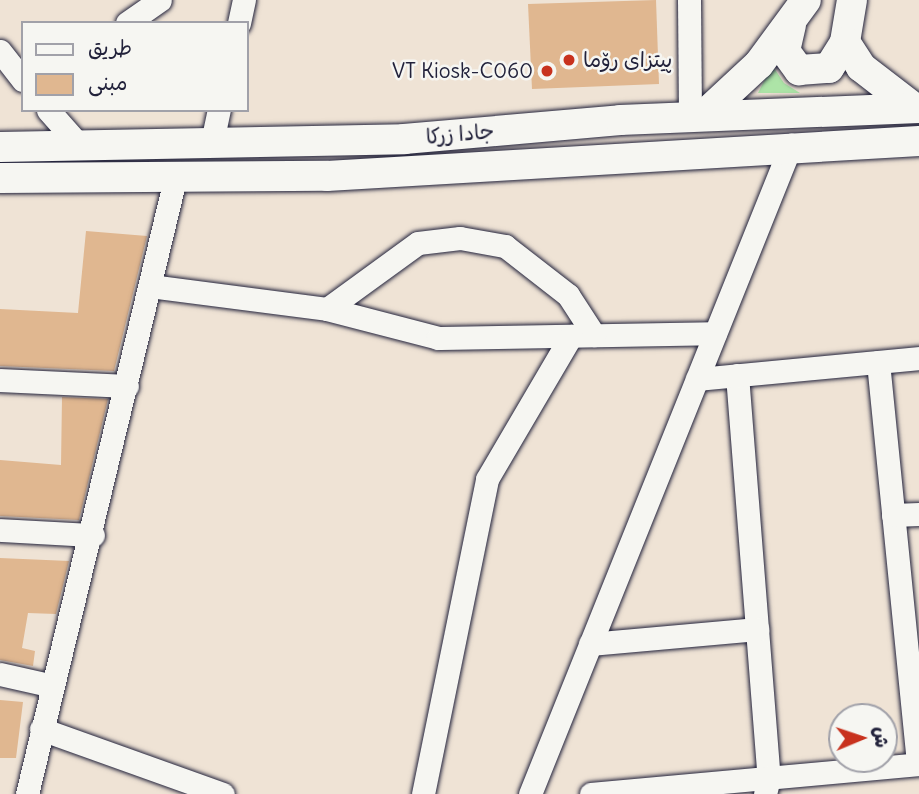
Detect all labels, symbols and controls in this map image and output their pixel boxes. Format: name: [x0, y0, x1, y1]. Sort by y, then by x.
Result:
legend: [21, 21, 248, 112]
text: طريق: [88, 34, 132, 61]
place label: پیتزای رۆما: [583, 47, 672, 73]
marker: پیتزای رۆما: [561, 52, 577, 68]
place label: VT Kiosk-C060: [392, 58, 533, 84]
marker: VT Kiosk-C060: [539, 63, 555, 79]
text: مبنى: [88, 69, 127, 96]
street label: جادا زرکا: [425, 118, 495, 150]
north arrow: [828, 703, 898, 773]
text: ش: [870, 726, 894, 748]

